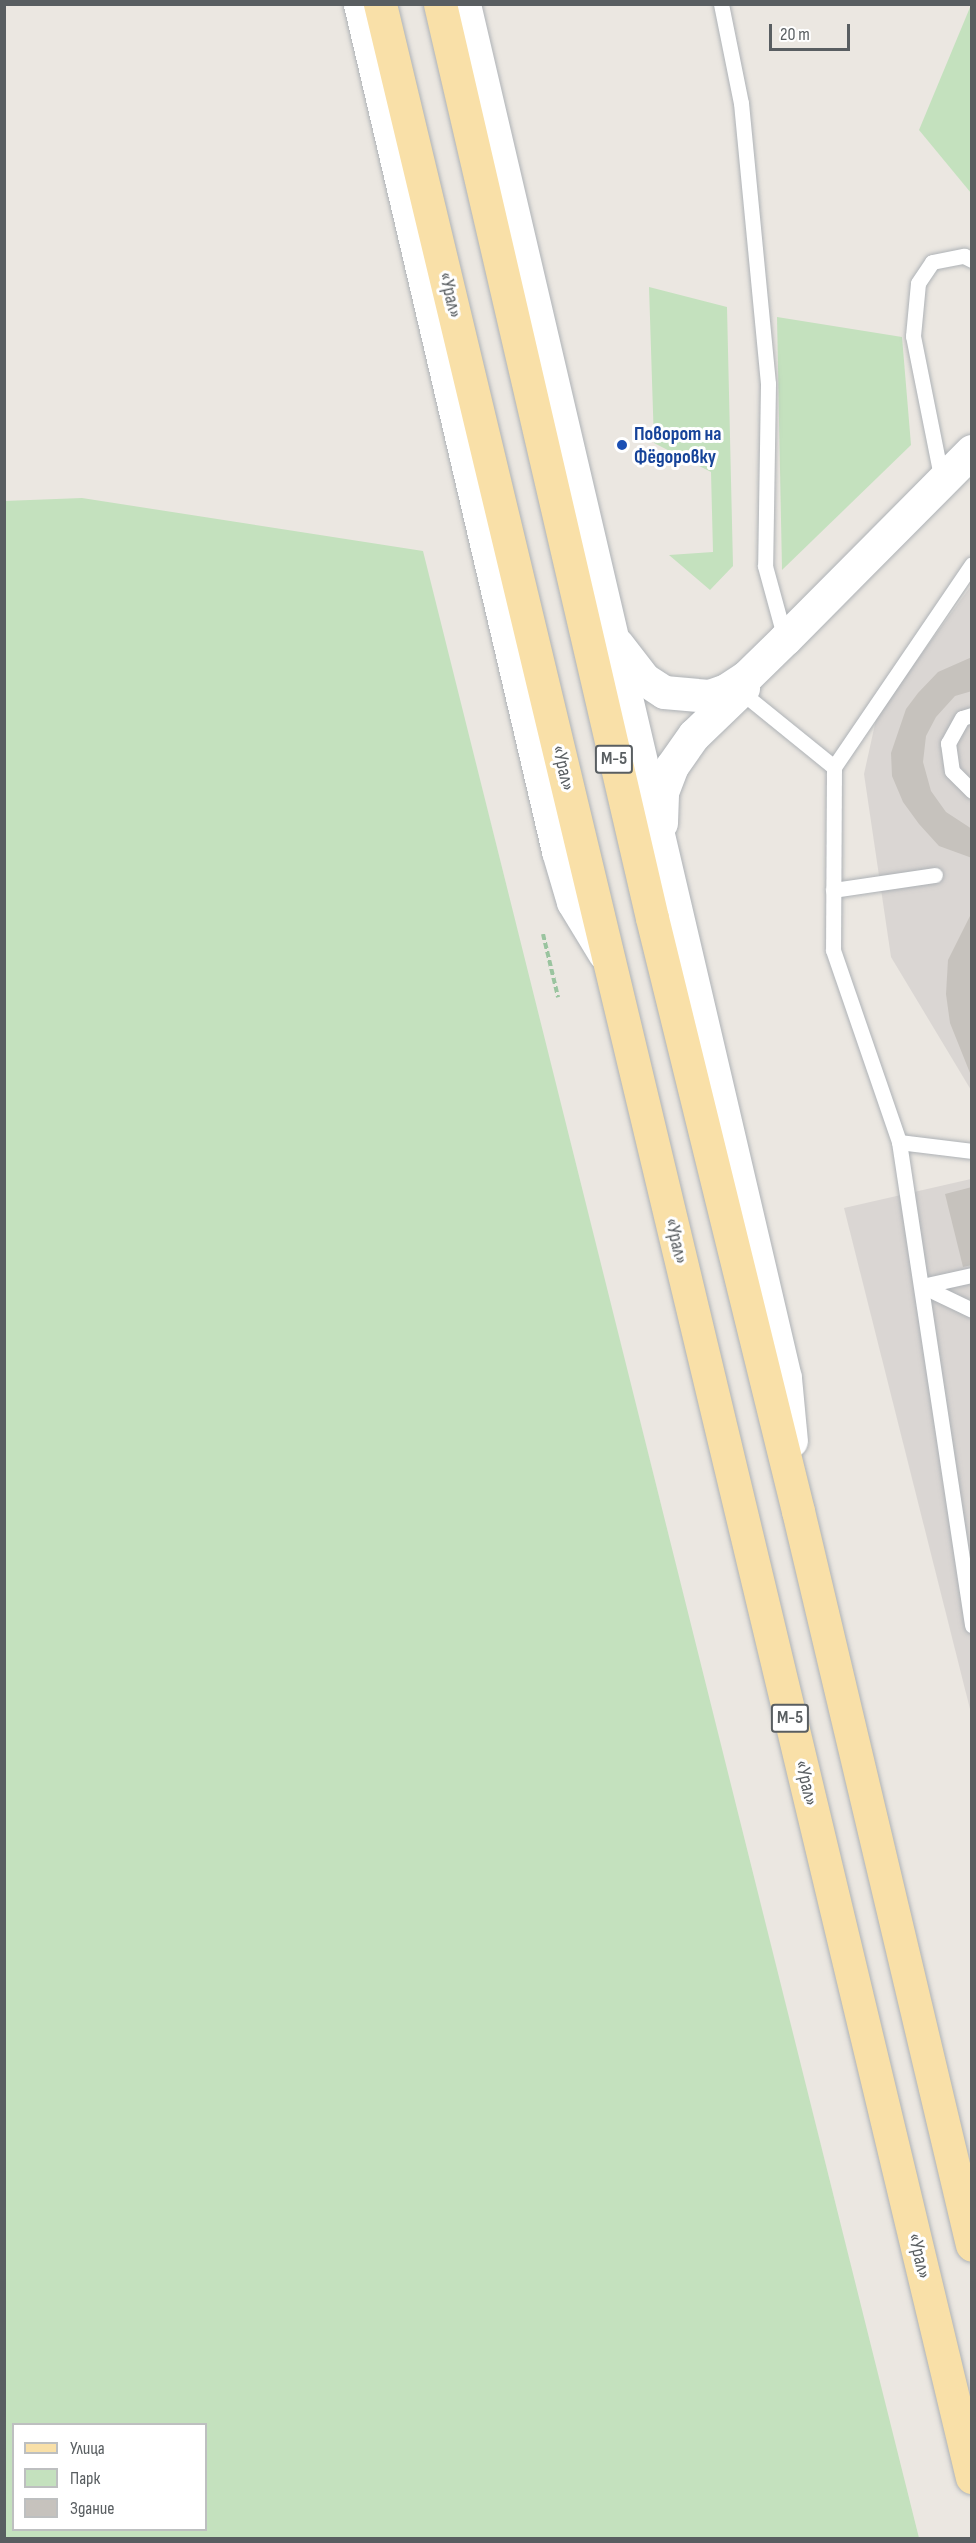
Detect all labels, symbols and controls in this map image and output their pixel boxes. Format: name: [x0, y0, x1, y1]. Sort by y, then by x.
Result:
scale bar: [772, 12, 853, 50]
text: 20 m: [780, 24, 810, 45]
street label: «Урал»: [433, 270, 467, 320]
place label: Поворот на Фёдоровку: [634, 422, 721, 469]
marker: Поворот на Фёдоровку: [615, 438, 629, 452]
street label: «Урал»: [546, 743, 580, 793]
road number: М-5: [594, 744, 634, 774]
street label: «Урал»: [659, 1216, 693, 1266]
road number: М-5: [770, 1703, 810, 1733]
street label: «Урал»: [789, 1758, 823, 1808]
street label: «Урал»: [902, 2231, 936, 2281]
legend: [12, 2423, 207, 2531]
text: Улица: [70, 2438, 105, 2459]
text: Парк: [70, 2468, 100, 2489]
text: Здание: [70, 2498, 115, 2519]

